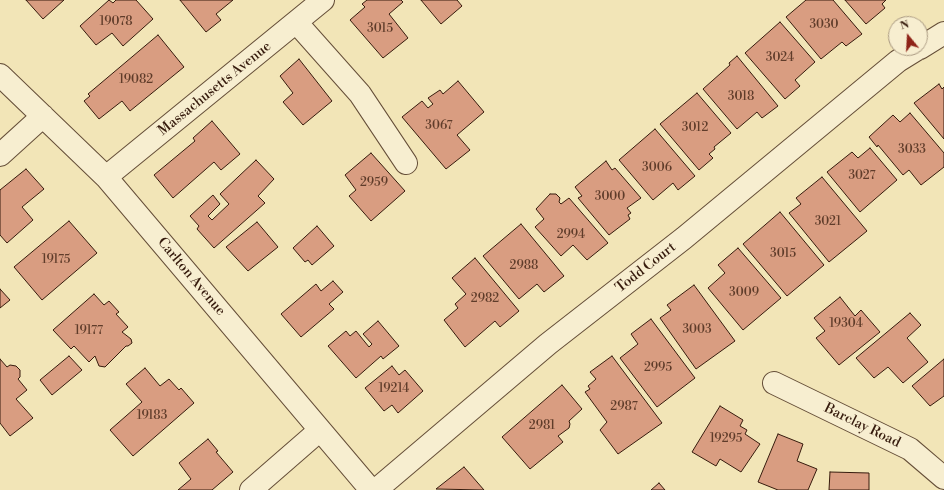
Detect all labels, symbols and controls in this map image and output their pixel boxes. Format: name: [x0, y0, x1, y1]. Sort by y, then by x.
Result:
house number: 19078: [100, 15, 132, 29]
north arrow: [888, 16, 928, 56]
house number: 3030: [809, 18, 839, 32]
text: N: [898, 18, 911, 34]
house number: 3015: [367, 22, 393, 36]
street label: Massachusetts Avenue: [155, 38, 275, 140]
house number: 3024: [766, 51, 794, 65]
house number: 19082: [119, 73, 153, 87]
house number: 3018: [728, 90, 754, 104]
house number: 3067: [425, 119, 453, 133]
house number: 3012: [682, 121, 708, 135]
house number: 3033: [898, 143, 926, 157]
house number: 3006: [642, 161, 672, 175]
house number: 3027: [848, 169, 876, 183]
house number: 2959: [360, 176, 388, 190]
house number: 3000: [595, 190, 625, 204]
house number: 3021: [815, 215, 841, 229]
house number: 2994: [557, 228, 585, 242]
street label: Carlton Avenue: [153, 235, 229, 319]
street label: Todd Court: [612, 239, 680, 297]
house number: 3015: [770, 247, 796, 261]
house number: 19175: [42, 253, 70, 267]
house number: 2988: [510, 259, 538, 273]
house number: 3009: [729, 286, 759, 300]
house number: 2982: [471, 292, 499, 306]
house number: 19304: [829, 317, 863, 331]
house number: 3003: [682, 323, 712, 337]
house number: 19177: [75, 324, 103, 338]
house number: 2995: [644, 361, 672, 375]
house number: 19214: [379, 382, 409, 396]
house number: 2987: [610, 400, 638, 414]
street label: Barclay Road: [821, 400, 903, 452]
house number: 19183: [137, 409, 167, 423]
house number: 2981: [529, 419, 555, 433]
house number: 19295: [710, 432, 742, 446]

